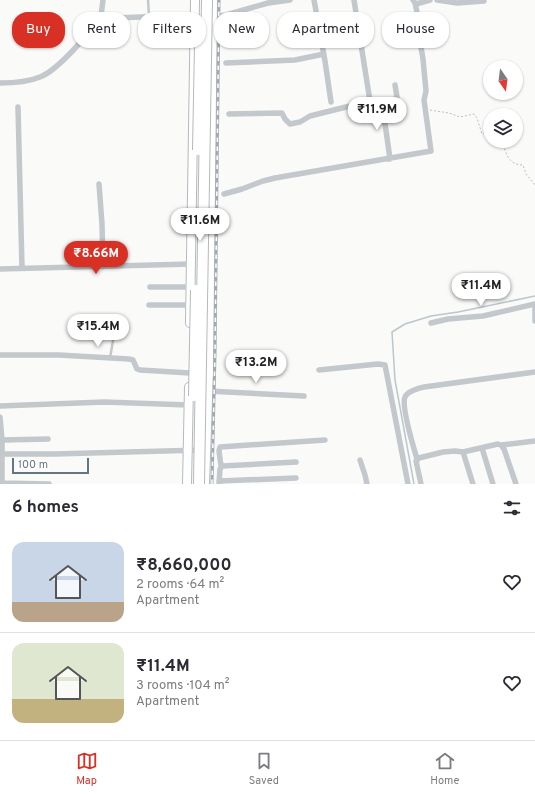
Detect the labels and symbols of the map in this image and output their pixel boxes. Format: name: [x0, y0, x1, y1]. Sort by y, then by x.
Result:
north arrow: [483, 60, 523, 100]
pin: ₹11.9M: [344, 97, 410, 131]
pin: ₹11.6M: [167, 208, 233, 242]
pin: ₹8.66M: [63, 241, 129, 275]
pin: ₹11.4M: [448, 273, 514, 307]
pin: ₹15.4M: [65, 314, 131, 348]
pin: ₹13.2M: [223, 350, 289, 384]
scale bar: [12, 456, 89, 475]

